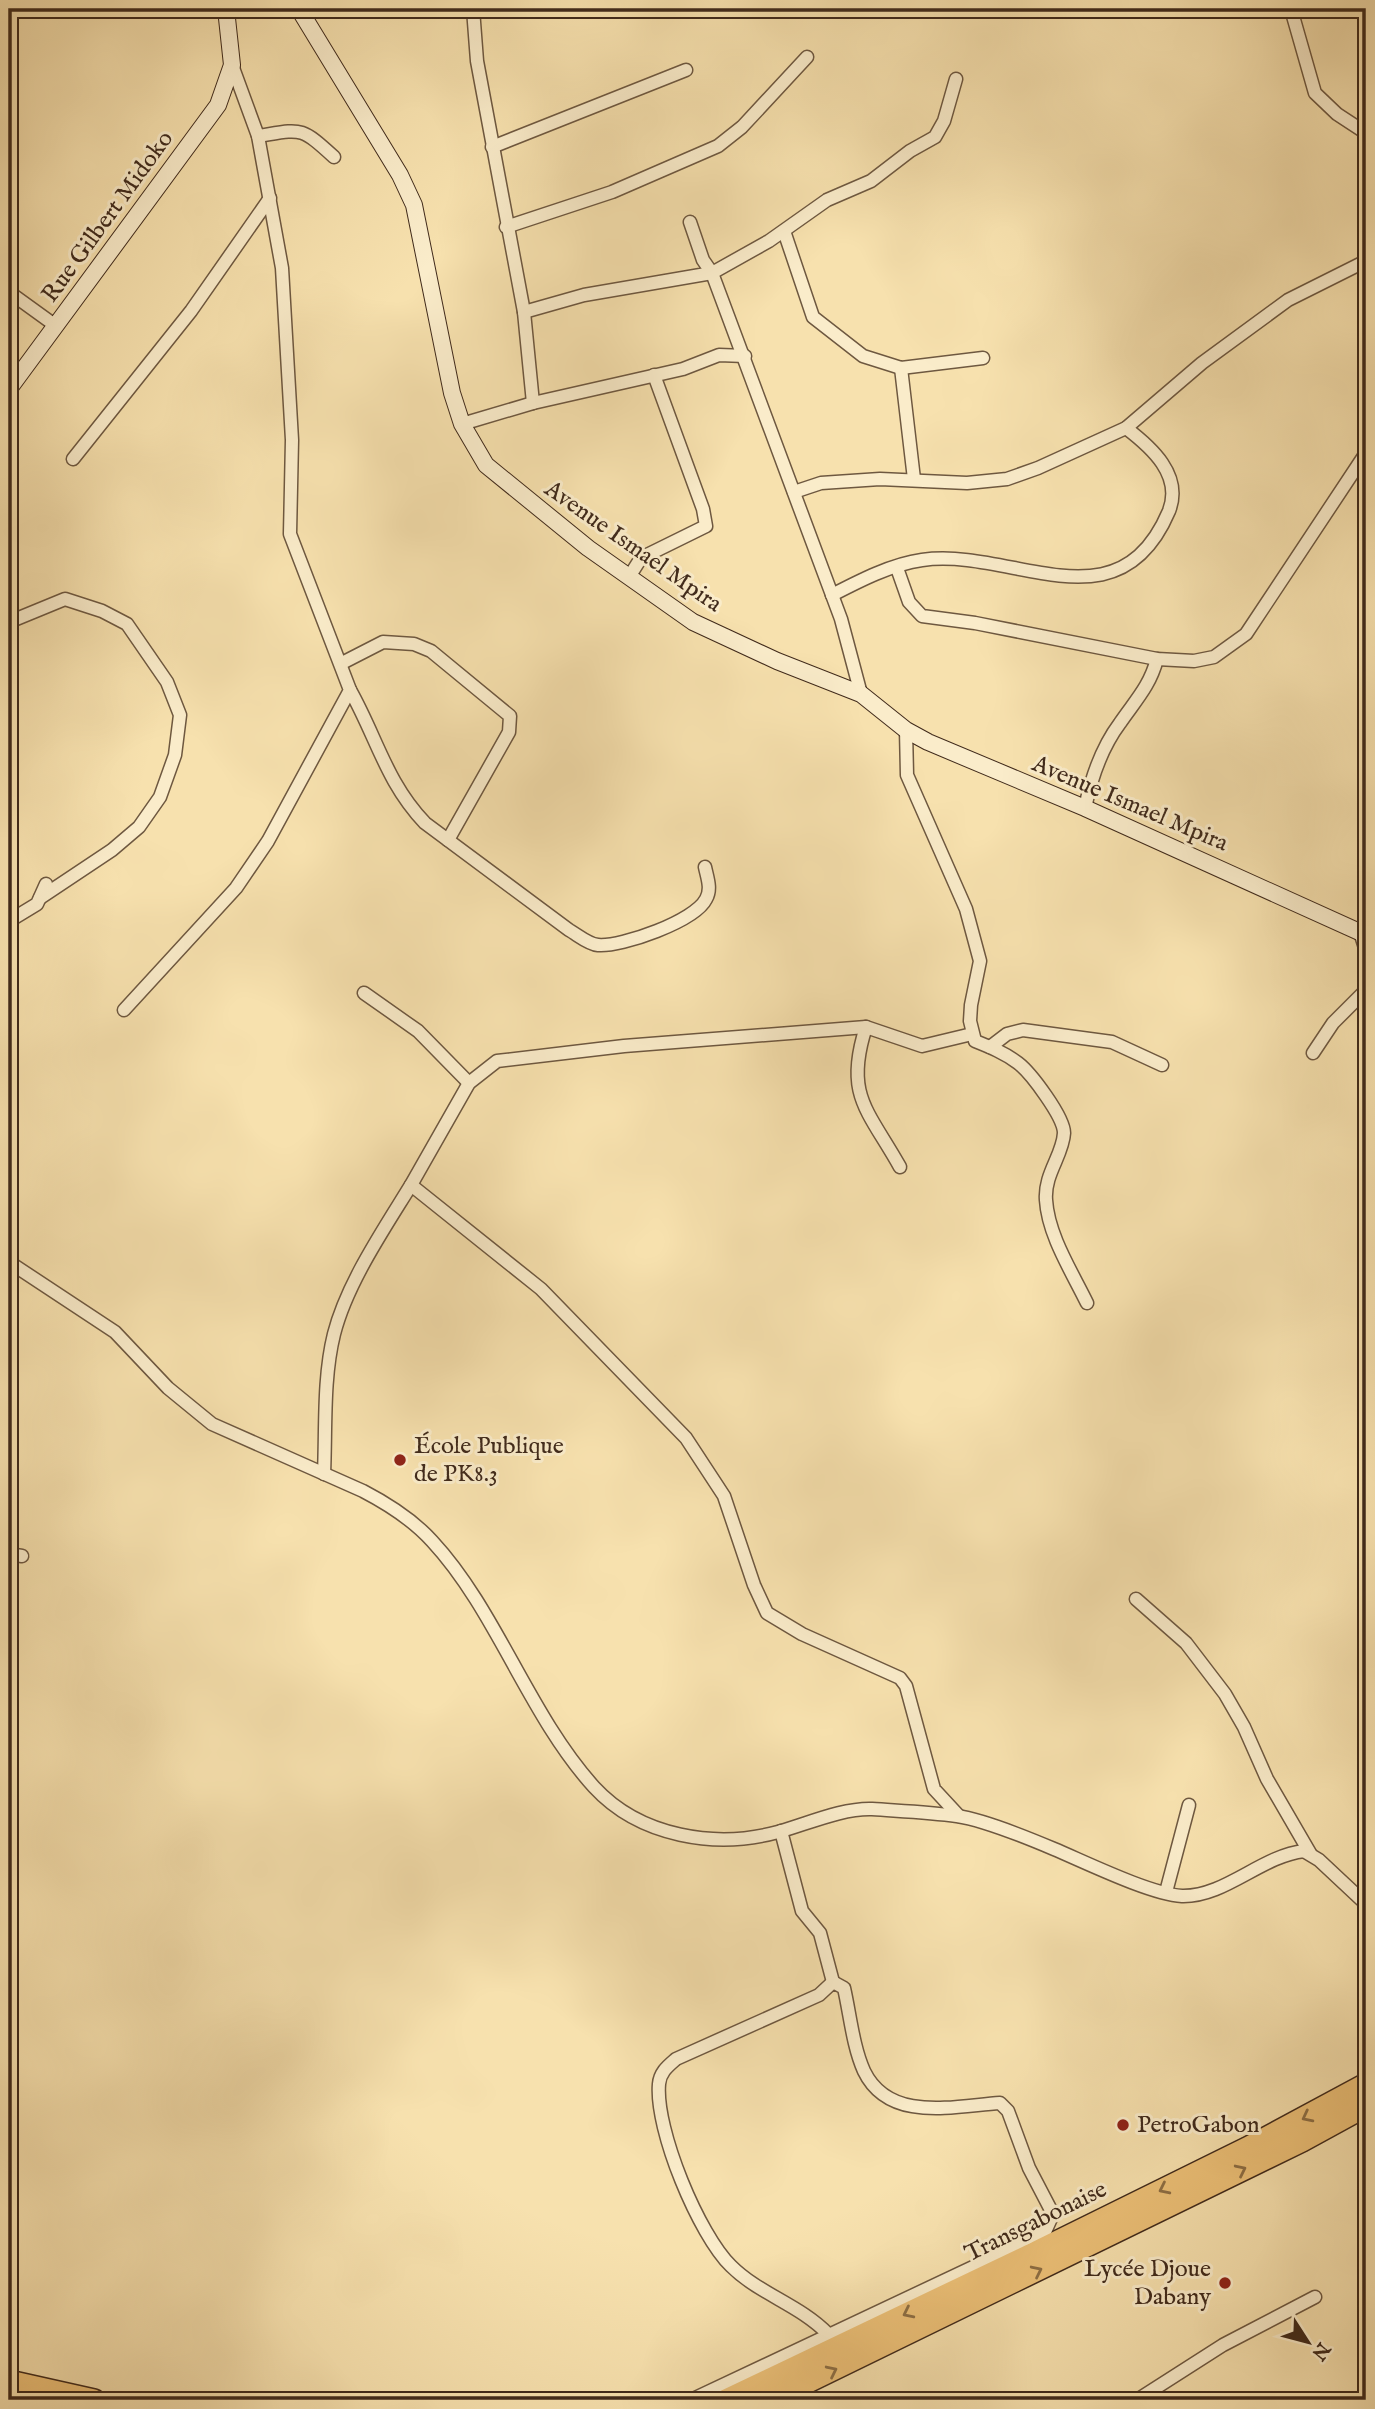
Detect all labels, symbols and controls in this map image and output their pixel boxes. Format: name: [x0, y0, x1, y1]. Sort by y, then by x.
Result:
street label: Rue Gilbert Midoko: [35, 125, 181, 309]
street label: Avenue Ismael Mpira: [537, 473, 728, 620]
street label: Avenue Ismael Mpira: [1026, 748, 1233, 860]
place label: École Publique de PK8.3: [414, 1431, 564, 1490]
marker: École Publique de PK8.3: [392, 1452, 408, 1468]
one-way arrow: [1302, 2108, 1314, 2122]
place label: PetroGabon: [1137, 2110, 1260, 2141]
marker: PetroGabon: [1115, 2117, 1131, 2133]
one-way arrow: [1234, 2165, 1246, 2179]
street label: Transgabonaise: [960, 2174, 1112, 2270]
one-way arrow: [1159, 2180, 1171, 2194]
place label: Lycée Djoue Dabany: [1084, 2254, 1211, 2313]
one-way arrow: [1030, 2266, 1042, 2280]
marker: Lycée Djoue Dabany: [1217, 2275, 1233, 2291]
one-way arrow: [903, 2305, 915, 2319]
north arrow: [1274, 2308, 1344, 2378]
text: N: [1305, 2336, 1335, 2365]
one-way arrow: [825, 2366, 837, 2380]

